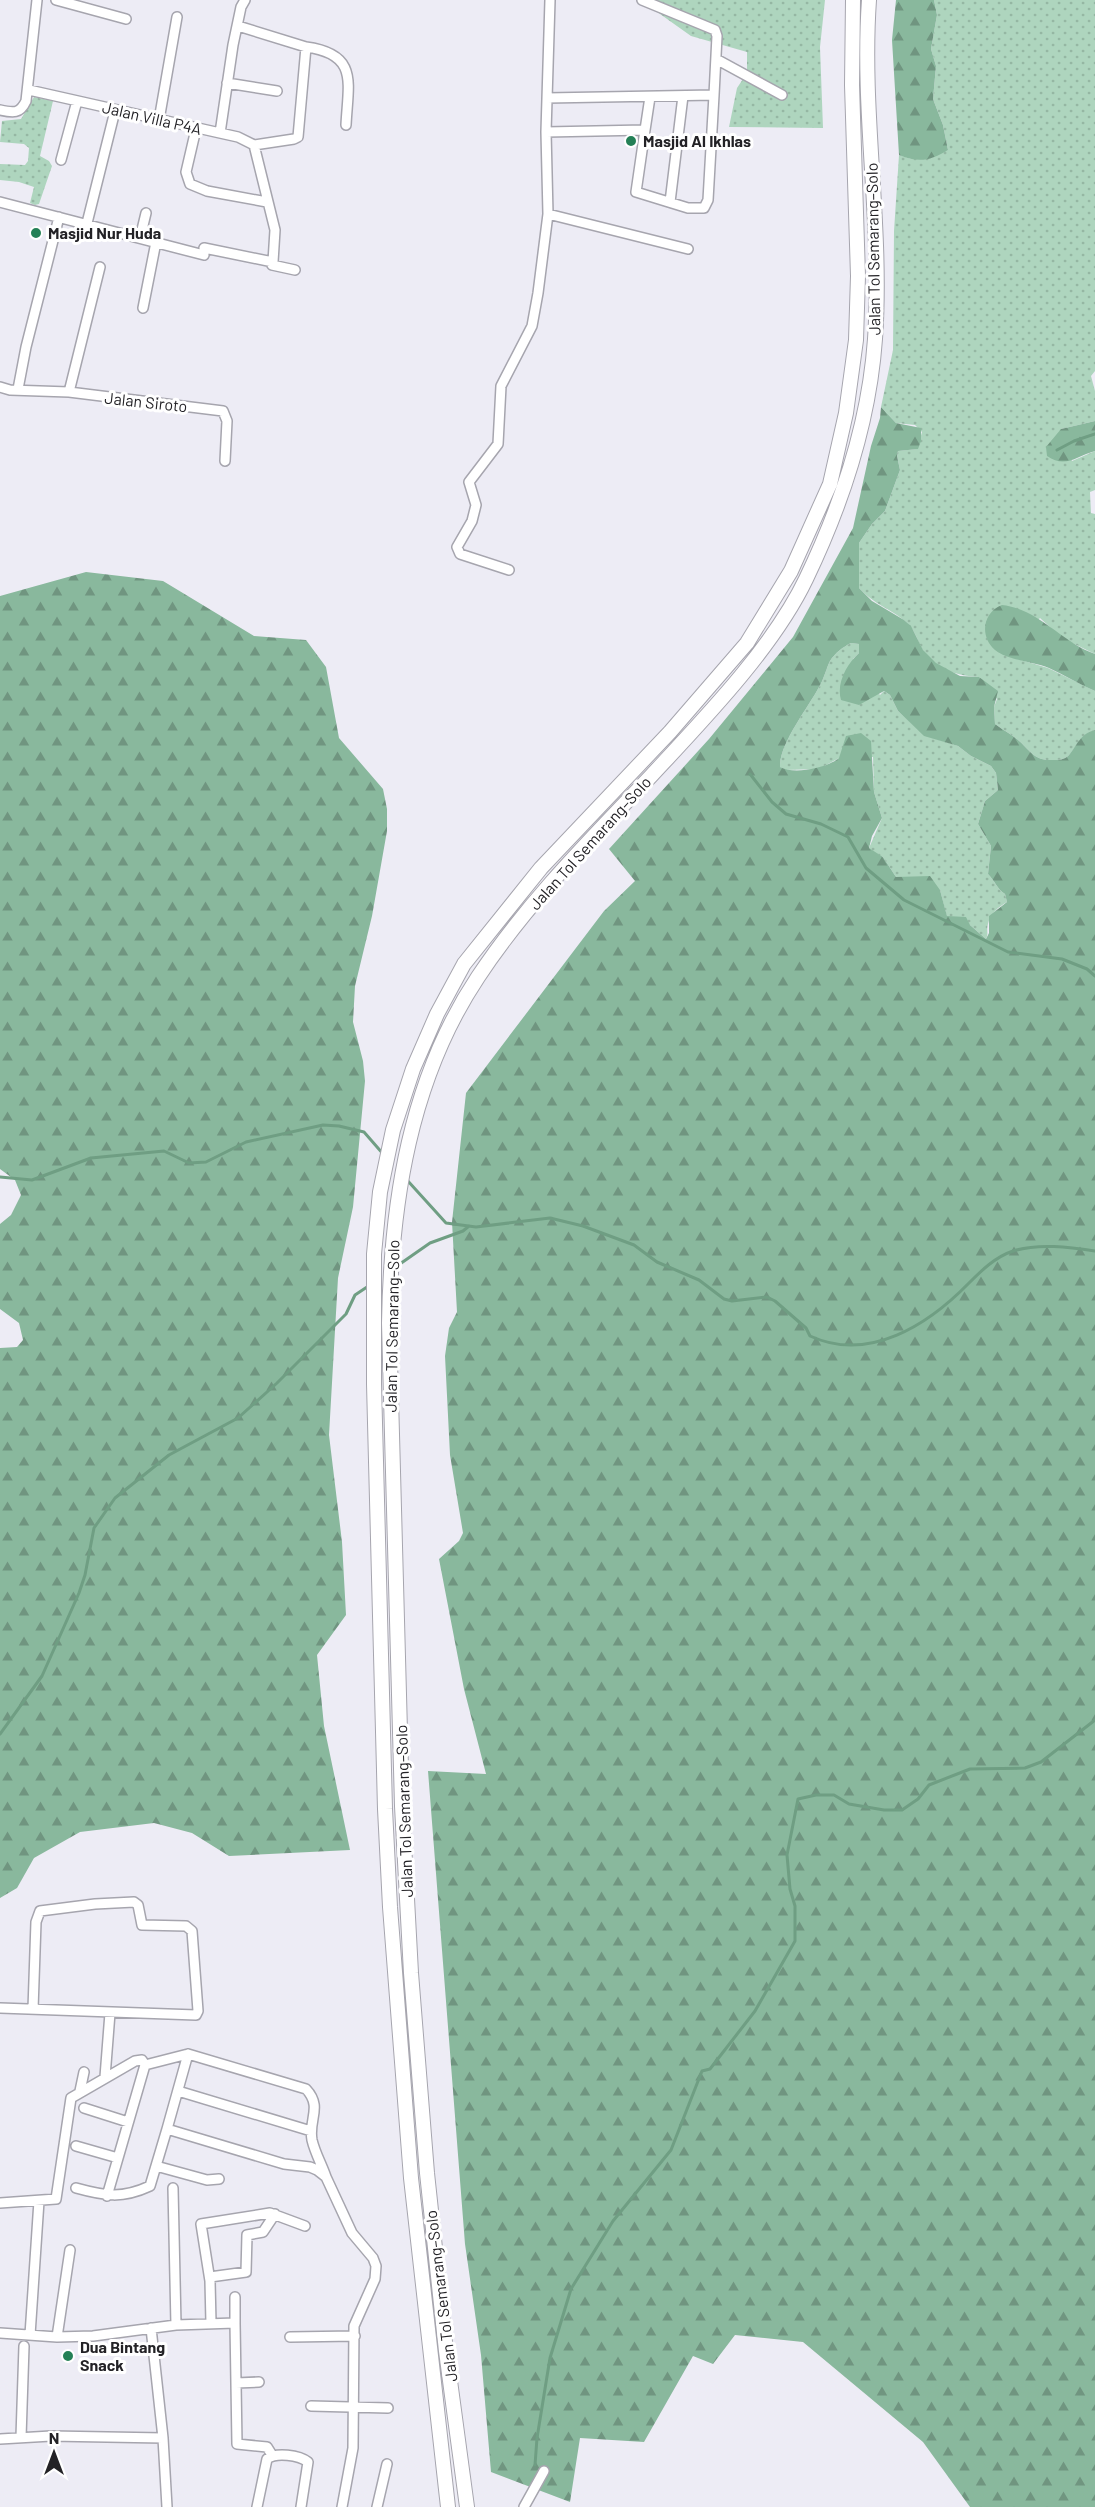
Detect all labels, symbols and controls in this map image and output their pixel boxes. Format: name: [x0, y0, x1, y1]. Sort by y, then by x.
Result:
street label: Jalan Villa P4A: [101, 97, 204, 138]
place label: Masjid Al Ikhlas: [643, 131, 751, 150]
marker: Masjid Al Ikhlas: [624, 134, 638, 148]
street label: Jalan Tol Semarang–Solo: [861, 162, 884, 336]
place label: Masjid Nur Huda: [48, 223, 161, 242]
marker: Masjid Nur Huda: [29, 226, 43, 240]
street label: Jalan Siroto: [104, 388, 188, 415]
street label: Jalan Tol Semarang–Solo: [525, 772, 654, 913]
street label: Jalan Tol Semarang–Solo: [380, 1239, 403, 1413]
street label: Jalan Tol Semarang–Solo: [391, 1724, 416, 1898]
street label: Jalan Tol Semarang–Solo: [421, 2209, 460, 2383]
place label: Dua Bintang Snack: [80, 2337, 165, 2374]
marker: Dua Bintang Snack: [61, 2349, 75, 2363]
north arrow: [24, 2423, 84, 2483]
text: N: [49, 2428, 59, 2447]

